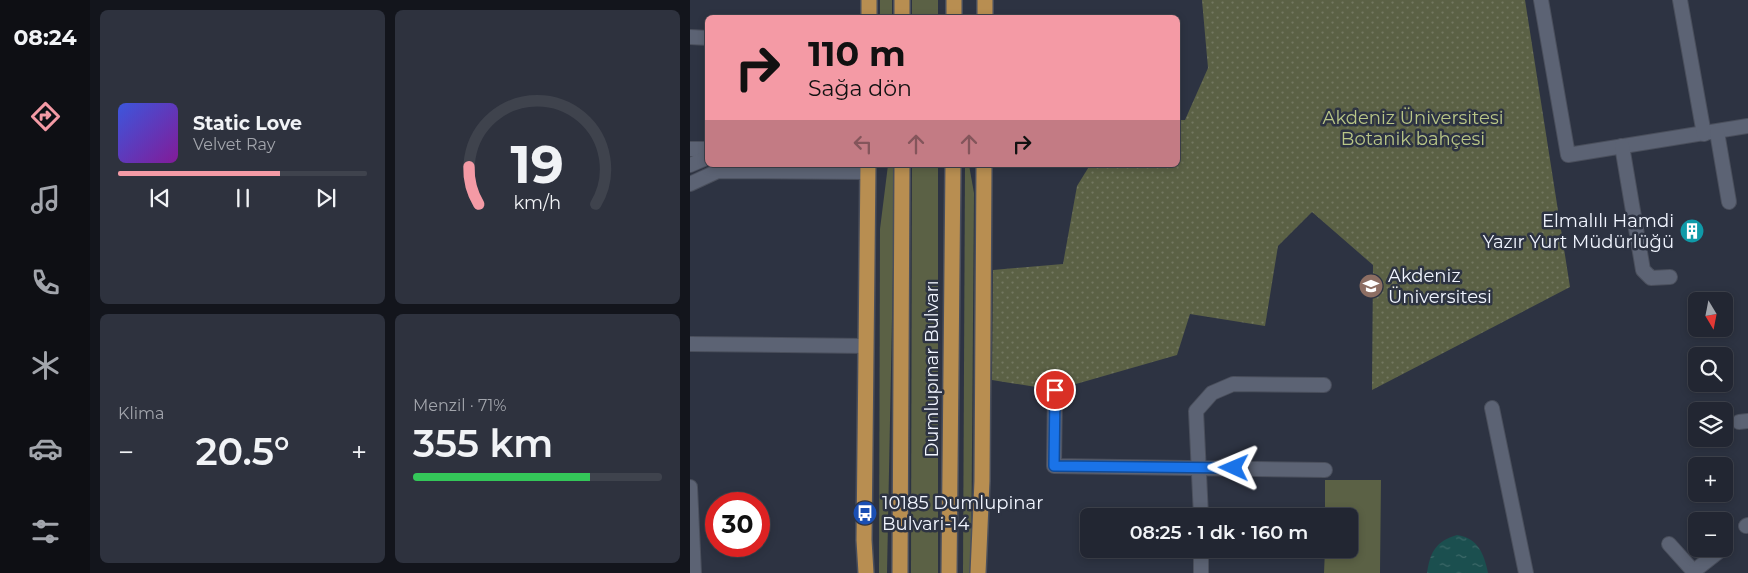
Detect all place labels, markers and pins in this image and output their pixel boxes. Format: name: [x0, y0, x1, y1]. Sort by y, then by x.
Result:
place label: Elmalılı Hamdi Yazır Yurt Müdürlüğü: [1483, 210, 1674, 253]
building icon: Elmalılı Hamdi Yazır Yurt Müdürlüğü: [1679, 218, 1705, 244]
place label: Akdeniz Üniversitesi: [1388, 265, 1492, 308]
school or university icon: Akdeniz Üniversitesi: [1358, 273, 1384, 299]
pin: [1034, 369, 1076, 411]
place label: 10185 Dumlupinar Bulvari-14: [882, 492, 1043, 535]
bus stop icon: 10185 Dumlupinar Bulvari-14: [852, 500, 878, 526]

